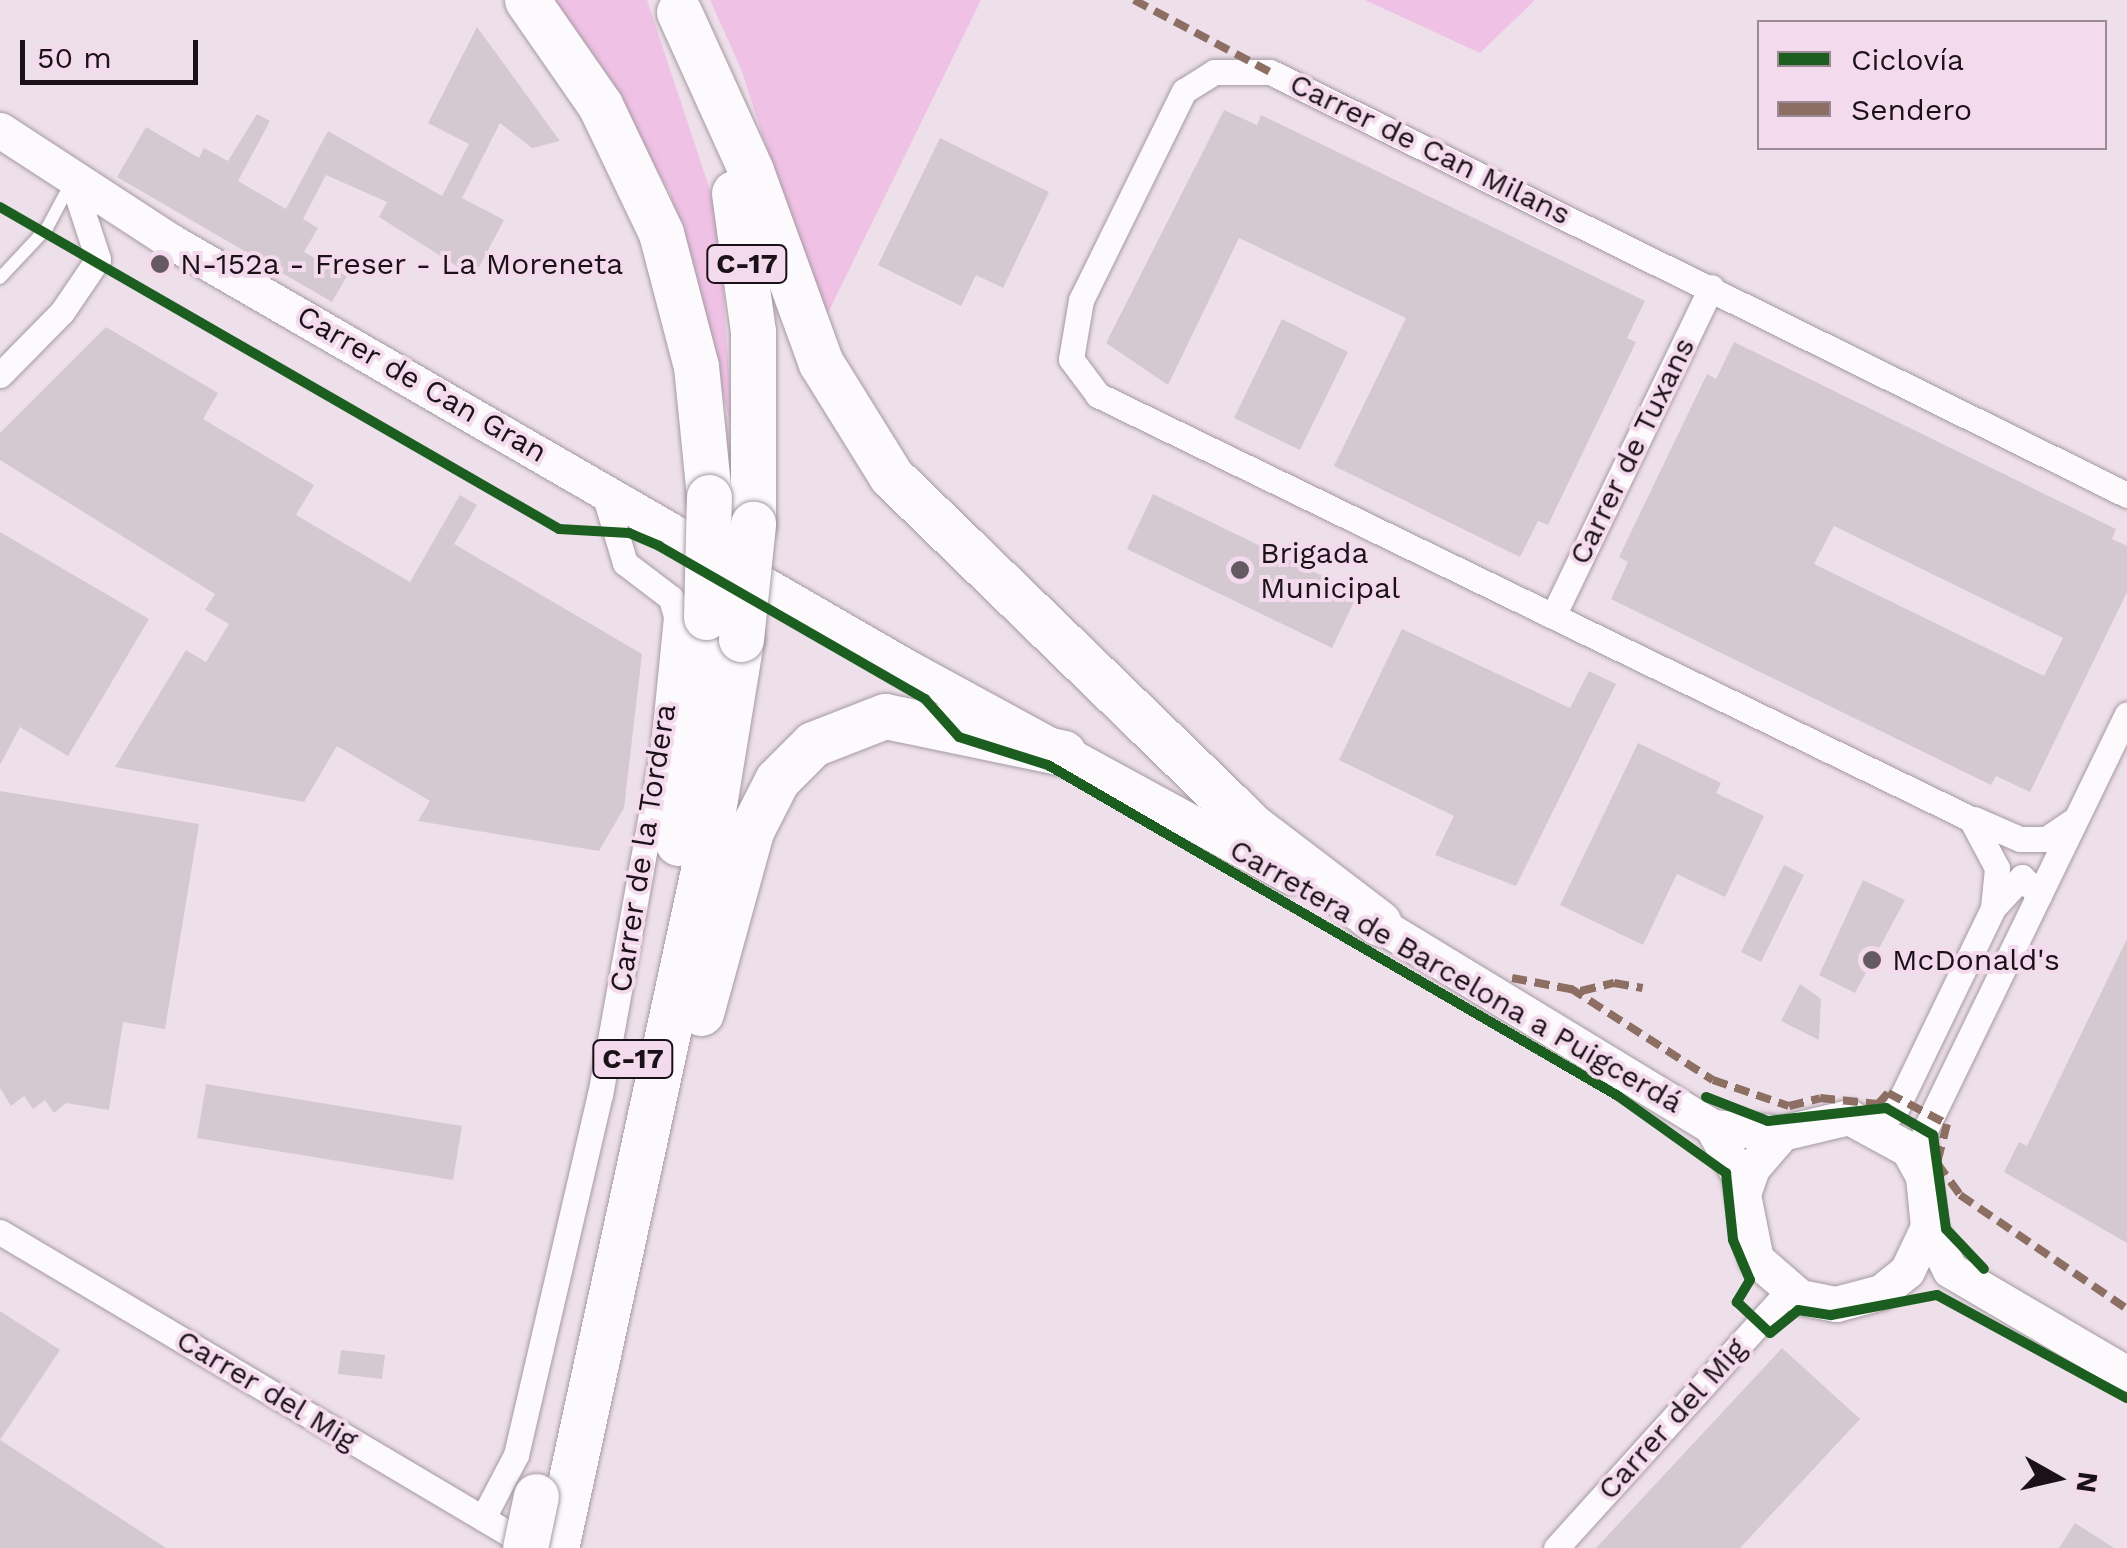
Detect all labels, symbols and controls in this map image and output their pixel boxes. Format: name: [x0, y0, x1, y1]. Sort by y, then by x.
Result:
scale bar: [25, 20, 202, 82]
legend: [1757, 20, 2107, 150]
text: 50 m: [37, 40, 112, 75]
text: Ciclovía: [1851, 42, 1964, 77]
street label: Carrer de Can Milans: [1284, 65, 1576, 233]
text: Sendero: [1851, 92, 1972, 127]
road number: C-17: [704, 241, 790, 287]
place label: N-152a - Freser - La Moreneta: [180, 246, 625, 282]
marker: N-152a - Freser - La Moreneta: [149, 253, 171, 275]
street label: Carrer de Can Gran: [290, 298, 554, 470]
street label: Carrer de Tuxans: [1561, 331, 1703, 571]
place label: Brigada Municipal: [1260, 535, 1400, 606]
marker: Brigada Municipal: [1229, 559, 1251, 581]
street label: Carrer de la Tordera: [602, 700, 684, 996]
street label: Carretera de Barcelona a Puigcerdá: [1222, 831, 1690, 1121]
place label: McDonald's: [1892, 942, 2060, 978]
marker: McDonald's: [1861, 949, 1883, 971]
road number: C-17: [590, 1036, 676, 1082]
street label: Carrer del Mig: [169, 1321, 365, 1459]
street label: Carrer del Mig: [1590, 1330, 1754, 1508]
north arrow: [2007, 1428, 2107, 1528]
text: N: [2069, 1470, 2105, 1495]

